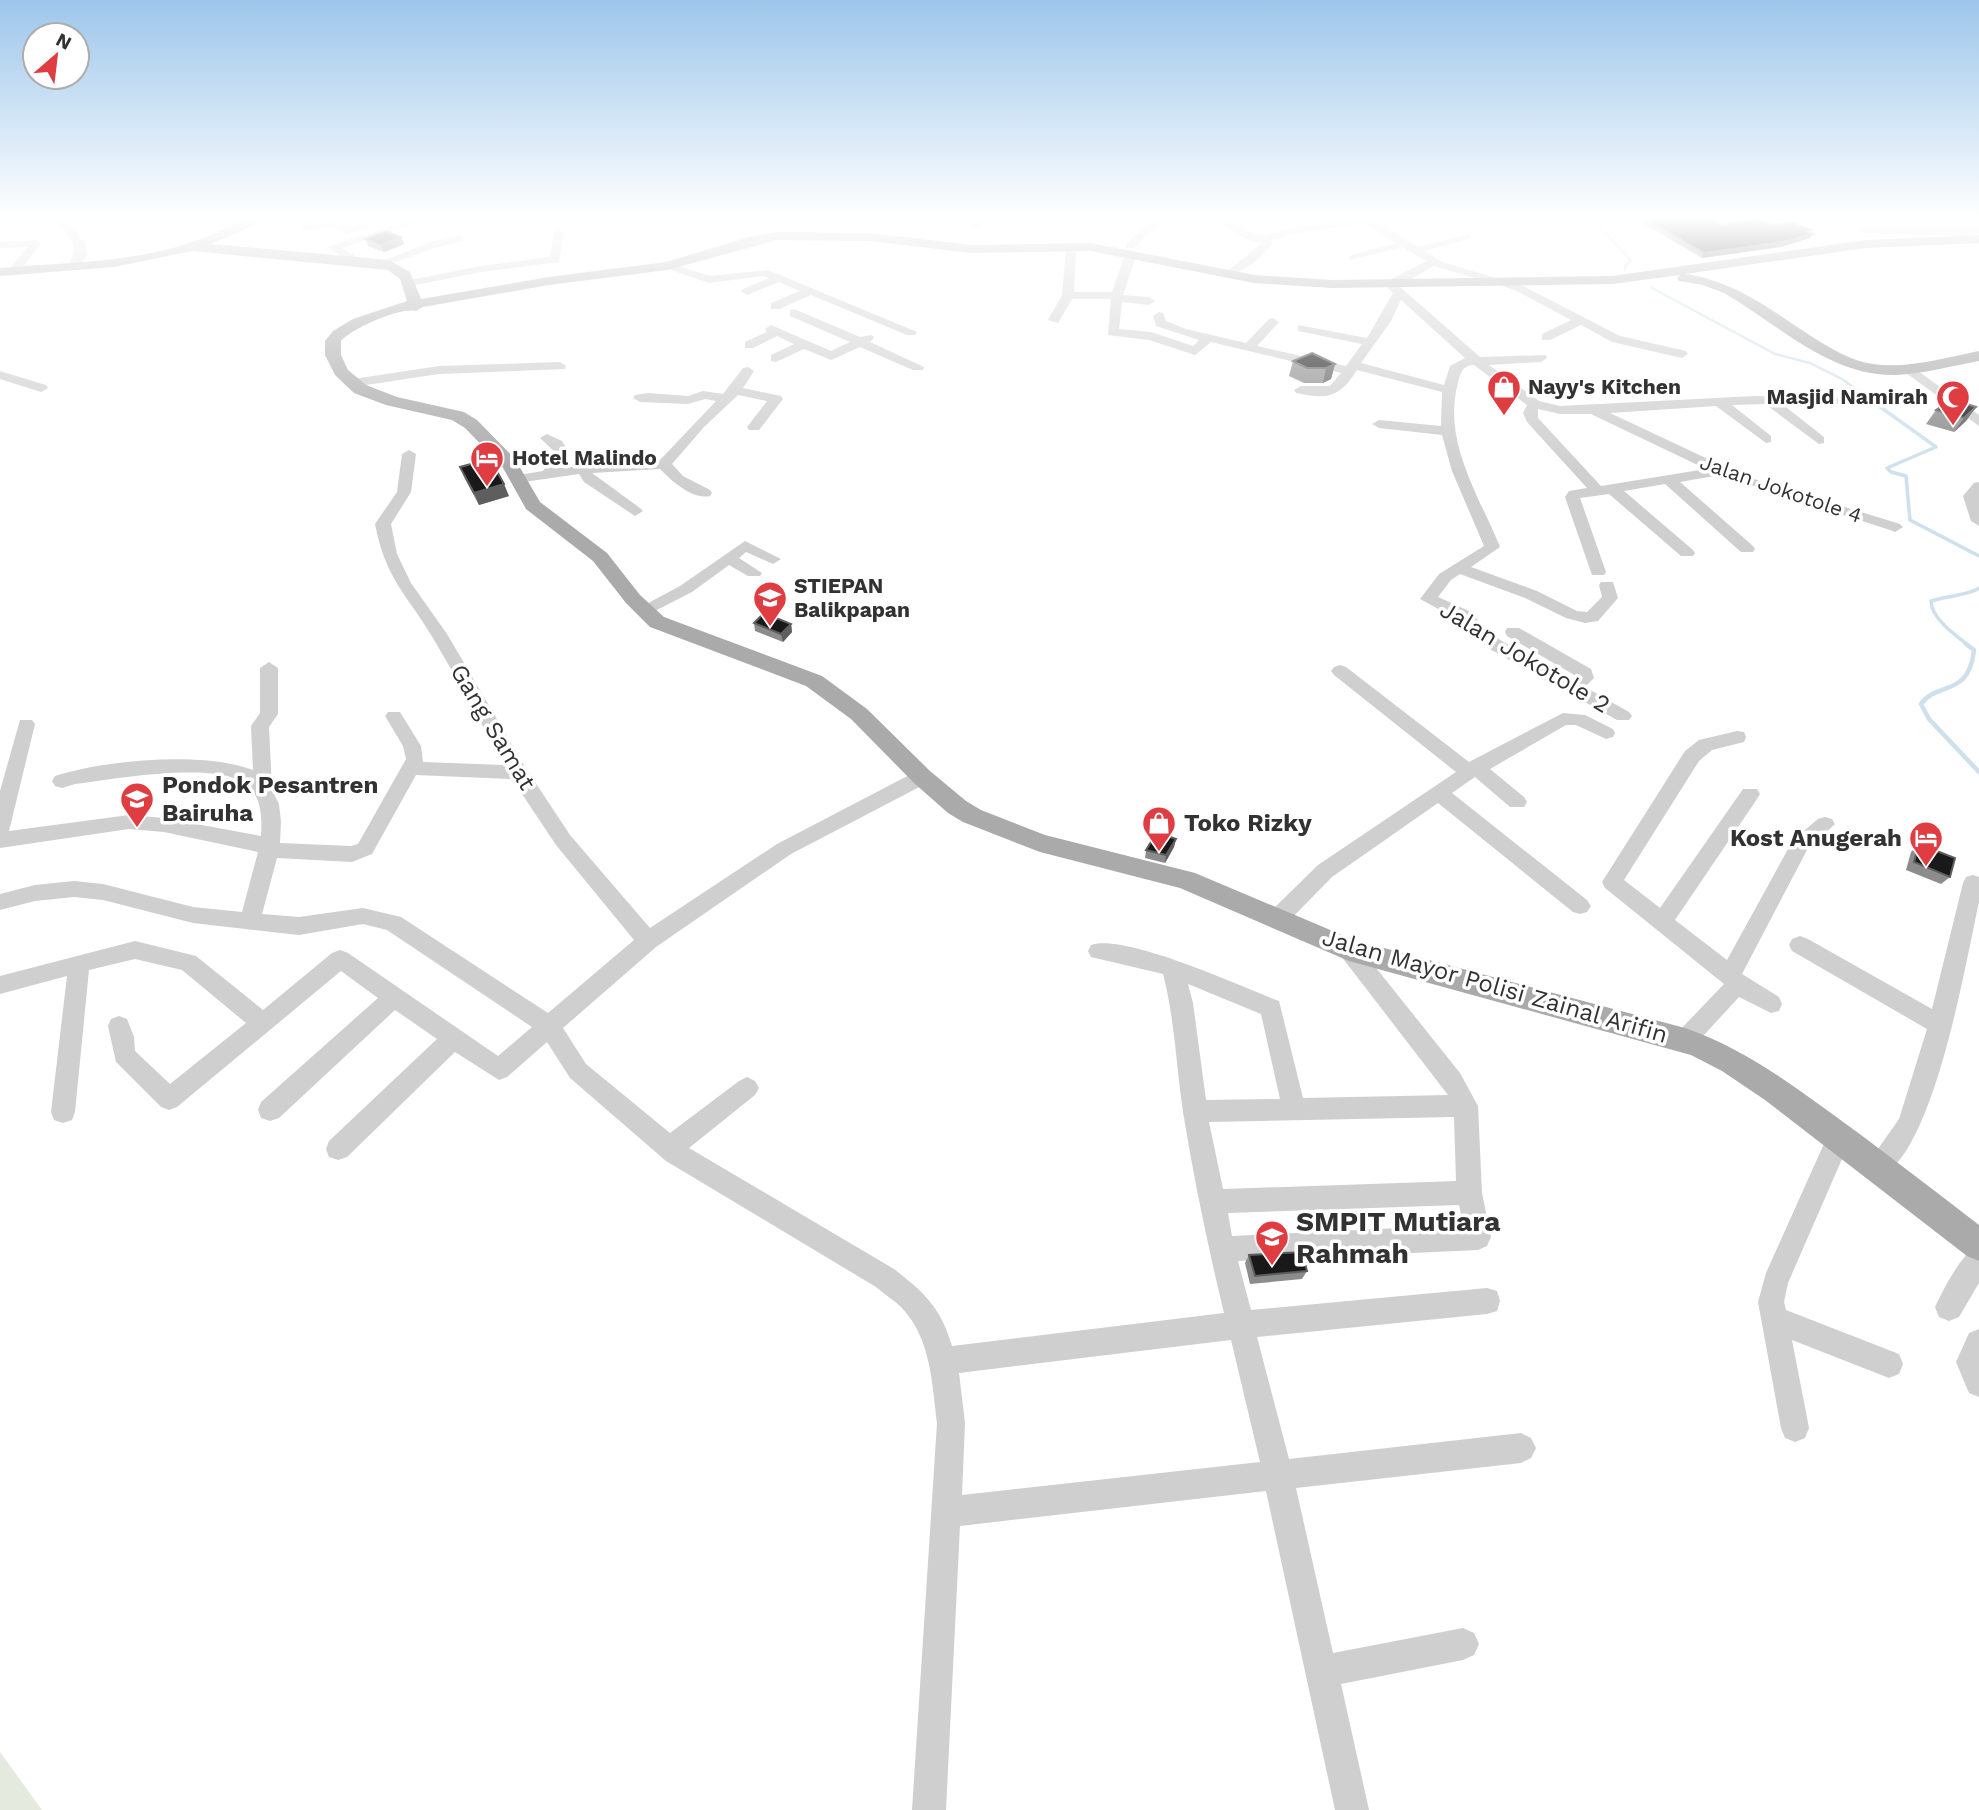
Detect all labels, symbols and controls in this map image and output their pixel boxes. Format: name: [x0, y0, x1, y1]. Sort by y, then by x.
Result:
north arrow: [21, 21, 91, 91]
text: N: [52, 28, 75, 55]
shop icon: Nayy's Kitchen: [1485, 368, 1523, 417]
place label: Nayy's Kitchen: [1528, 374, 1681, 399]
mosque icon: Masjid Namirah: [1934, 378, 1972, 427]
place label: Masjid Namirah: [1767, 384, 1928, 409]
hotel icon: Hotel Malindo: [468, 439, 506, 488]
place label: Hotel Malindo: [512, 445, 657, 470]
street label: Jalan Jokotole 4: [1697, 449, 1865, 528]
place label: STIEPAN Balikpapan: [794, 573, 910, 622]
school or university icon: STIEPAN Balikpapan: [751, 579, 789, 628]
street label: Jalan Jokotole 2: [1435, 595, 1615, 719]
street label: Gang Samat: [445, 659, 541, 795]
place label: Pondok Pesantren Bairuha: [162, 771, 378, 827]
school or university icon: Pondok Pesantren Bairuha: [118, 780, 156, 829]
shop icon: Toko Rizky: [1140, 804, 1178, 853]
place label: Toko Rizky: [1184, 809, 1312, 837]
hotel icon: Kost Anugerah: [1907, 819, 1945, 868]
place label: Kost Anugerah: [1730, 824, 1902, 852]
street label: Jalan Mayor Polisi Zainal Arifin: [1319, 923, 1671, 1049]
place label: SMPIT Mutiara Rahmah: [1296, 1205, 1501, 1270]
school or university icon: SMPIT Mutiara Rahmah: [1253, 1218, 1291, 1267]

